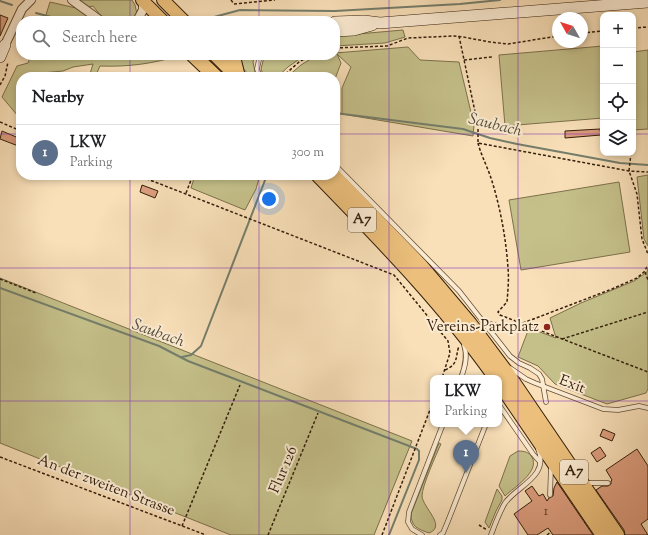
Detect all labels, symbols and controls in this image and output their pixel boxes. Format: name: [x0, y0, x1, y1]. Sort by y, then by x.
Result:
north arrow: [552, 12, 588, 48]
map controls: [600, 12, 636, 156]
button: +: [600, 12, 636, 48]
search box: [16, 16, 340, 60]
icon: search: [30, 27, 52, 49]
text: Search here: [62, 28, 137, 49]
button: −: [600, 48, 636, 84]
button: locate: [600, 84, 636, 120]
text: Nearby: [32, 86, 84, 110]
water label: Saubach: [466, 108, 524, 144]
button: layers: [600, 120, 636, 156]
text: LKW: [70, 133, 106, 154]
text: 1: [43, 144, 47, 162]
text: 300 m: [292, 144, 324, 162]
text: Parking: [70, 154, 112, 172]
your location: [259, 189, 279, 209]
road number: A7: [348, 208, 376, 232]
water label: Saubach: [129, 314, 188, 354]
place label: Vereins-Parkplatz: [426, 317, 539, 338]
marker: Vereins-Parkplatz: [542, 322, 552, 332]
street label: Exit: [556, 370, 588, 400]
popup: [430, 375, 502, 427]
text: LKW: [445, 382, 481, 403]
text: Parking: [445, 403, 487, 421]
pin: 1: [453, 440, 479, 473]
street label: Flur 126: [265, 443, 303, 497]
street label: An der zweiten Strasse: [34, 450, 178, 522]
road number: A7: [560, 460, 588, 484]
house number: 1: [544, 503, 549, 521]

